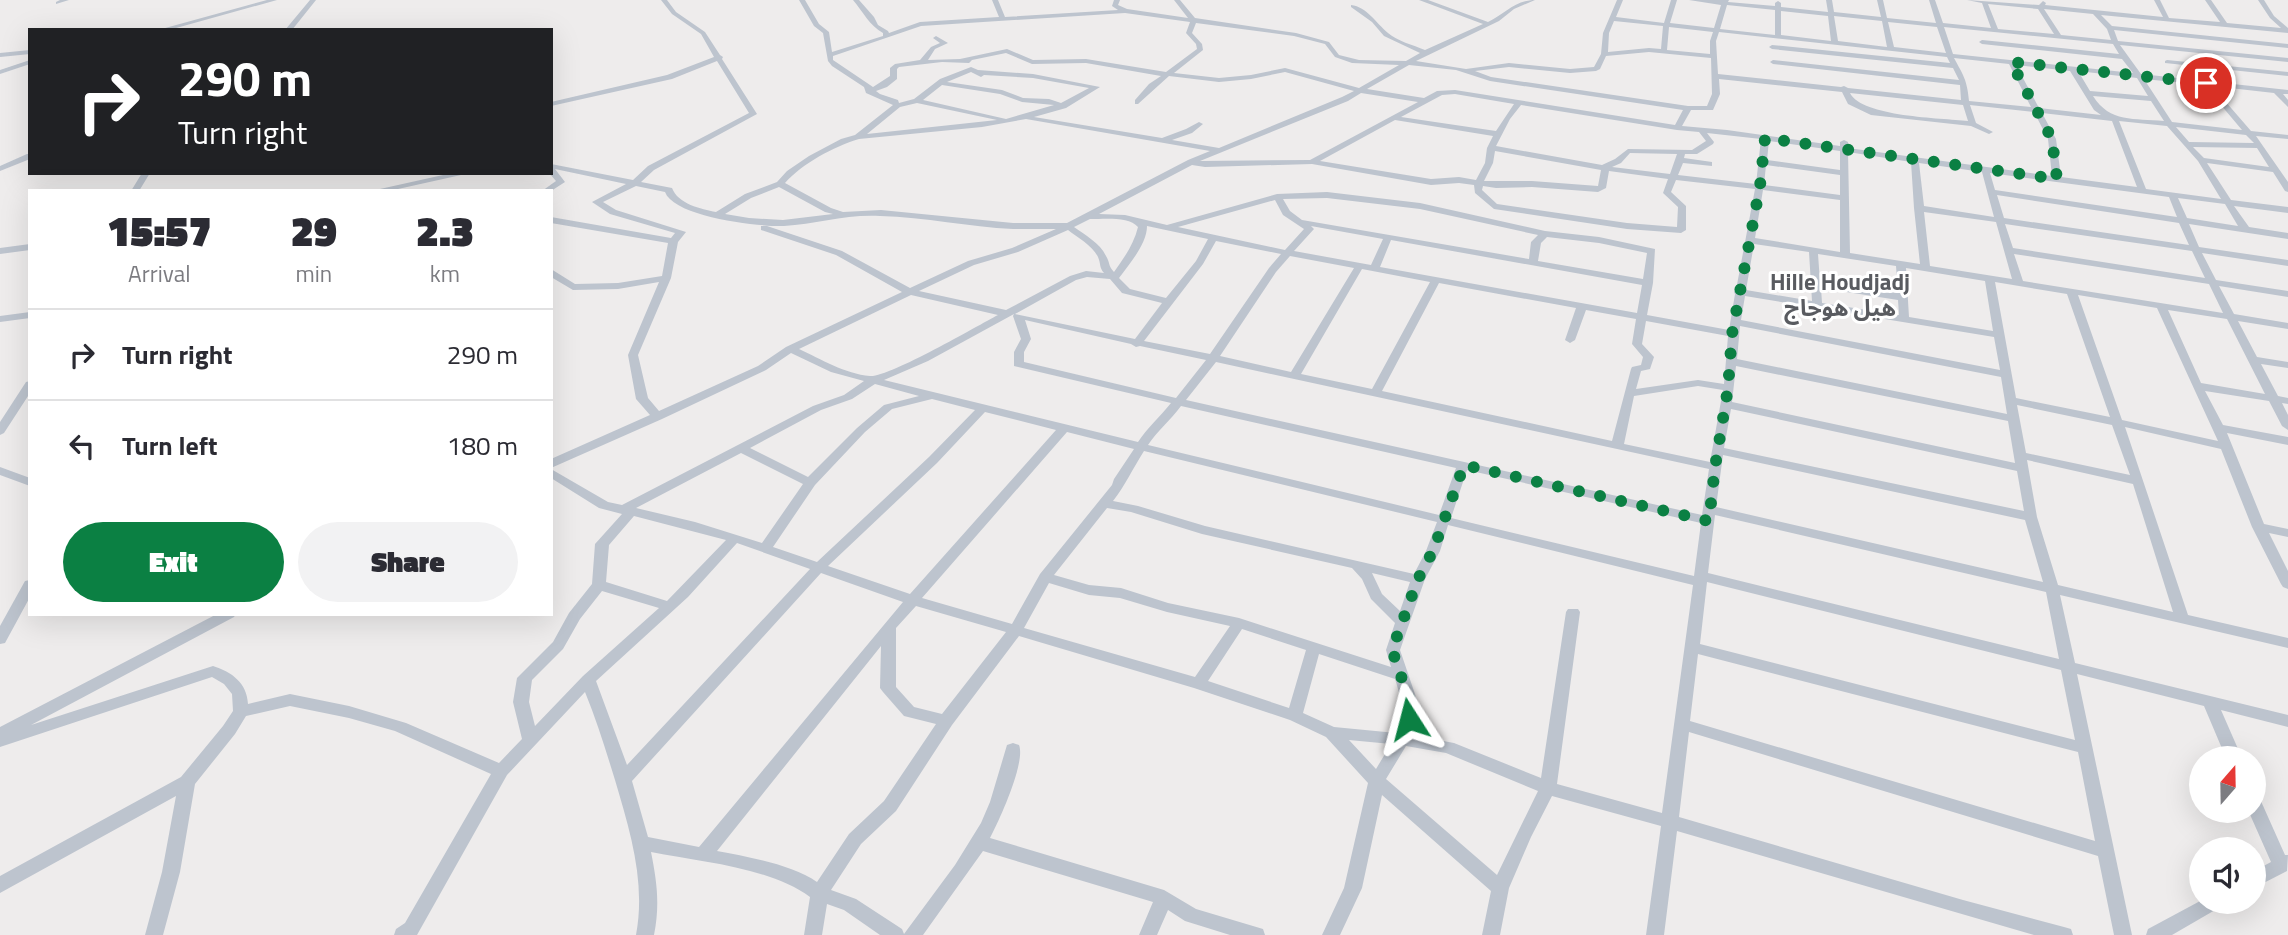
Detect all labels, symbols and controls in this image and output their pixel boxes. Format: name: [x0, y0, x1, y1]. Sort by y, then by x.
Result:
text: 290 m: [178, 40, 312, 115]
pin: [2176, 53, 2236, 113]
icon: right: [63, 56, 154, 147]
icon: arrive: [2187, 64, 2225, 102]
text: Turn right: [178, 108, 307, 156]
text: 15:57: [107, 198, 212, 262]
text: 29: [291, 198, 337, 262]
text: 2.3: [416, 198, 474, 262]
text: Arrival: [128, 256, 191, 291]
text: min: [295, 256, 332, 291]
text: km: [430, 256, 460, 291]
district label: Hille Houdjadj هيل هوجاج: [1770, 264, 1910, 325]
text: Turn right: [122, 335, 233, 374]
text: 290 m: [447, 335, 518, 374]
icon: right: [63, 336, 101, 374]
text: Turn left: [122, 426, 217, 465]
text: 180 m: [447, 426, 518, 465]
icon: left: [63, 427, 101, 465]
button: Exit: [63, 522, 284, 602]
button: Share: [298, 522, 518, 602]
position arrow: [1372, 682, 1446, 756]
north arrow: [2189, 746, 2266, 822]
map controls: [2189, 746, 2266, 914]
button: sound: [2189, 837, 2266, 914]

